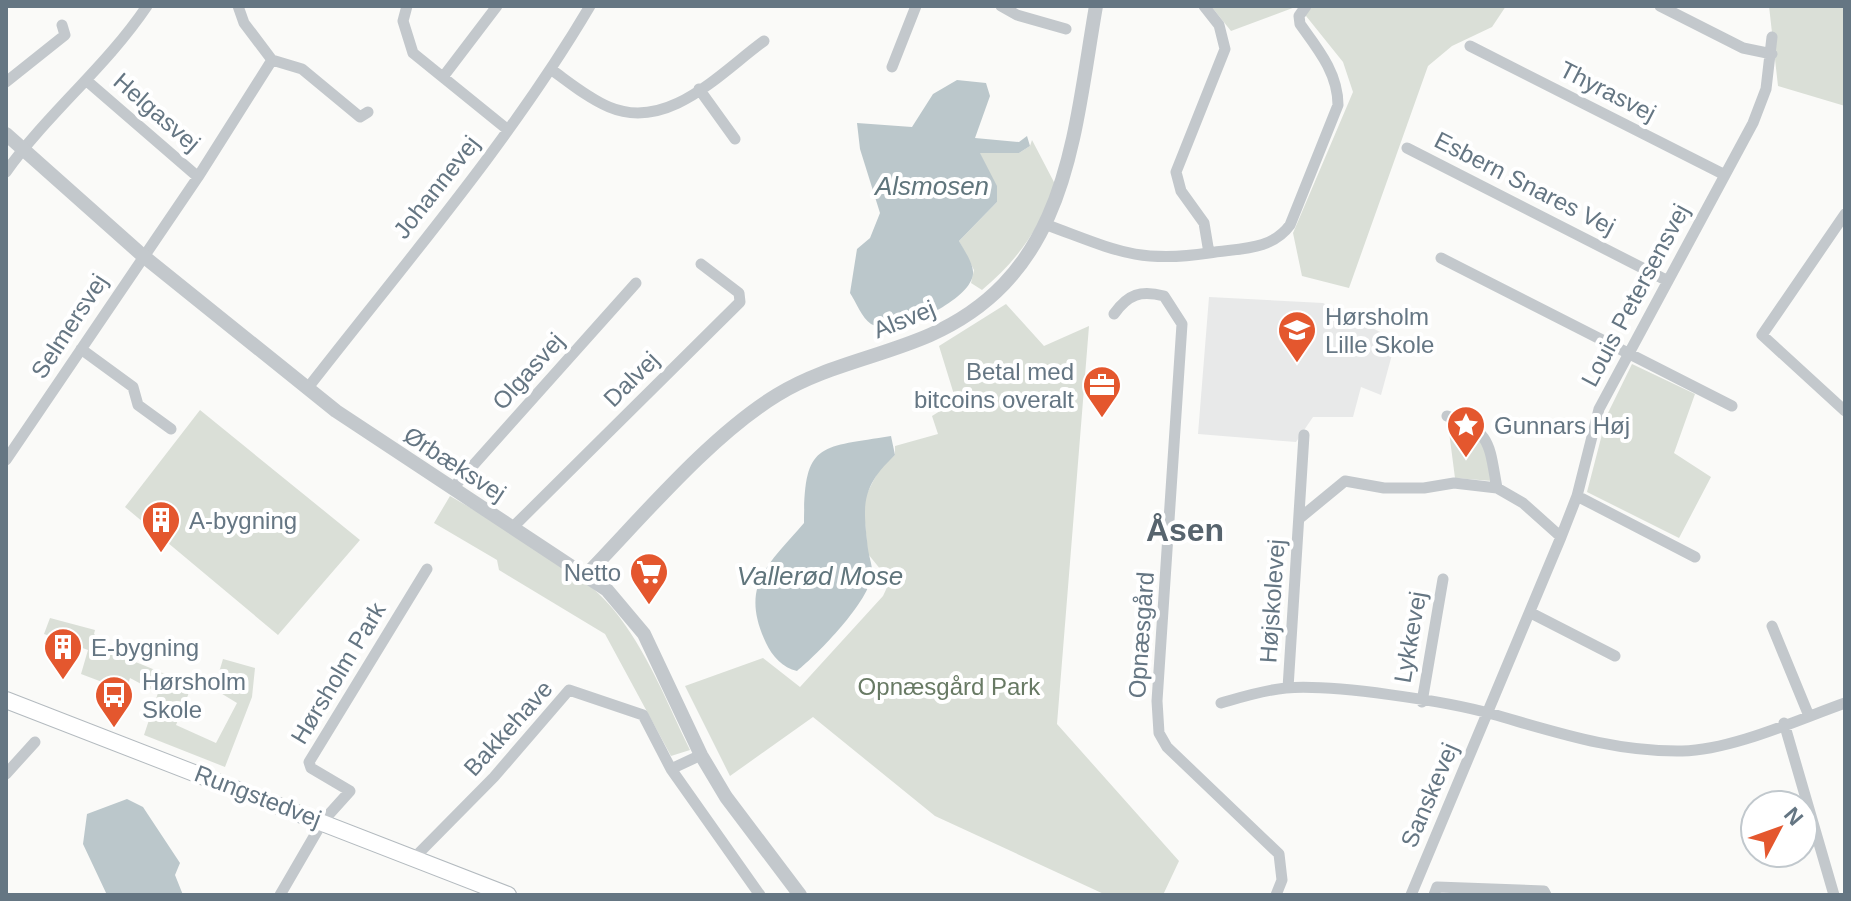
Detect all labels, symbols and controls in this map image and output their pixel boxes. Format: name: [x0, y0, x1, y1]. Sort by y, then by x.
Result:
street label: Thyrasvej: [1556, 55, 1660, 127]
street label: Helgasvej: [108, 67, 206, 157]
street label: Esbern Snares Vej: [1430, 126, 1620, 240]
street label: Johannevej: [388, 130, 484, 244]
water label: Alsmosen: [873, 171, 989, 201]
street label: Louis Petersensvej: [1575, 199, 1695, 391]
street label: Selmersvej: [25, 269, 113, 383]
street label: Alsvej: [869, 294, 939, 344]
place label: Hørsholm Lille Skole: [1325, 303, 1434, 358]
school or university icon: Hørsholm Lille Skole: [1276, 309, 1318, 364]
street label: Olgasvej: [487, 327, 569, 415]
street label: Dalvej: [598, 346, 664, 412]
place label: Betal med bitcoins overalt: [914, 358, 1074, 413]
office icon: Betal med bitcoins overalt: [1081, 364, 1123, 419]
place icon: Gunnars Høj: [1445, 404, 1487, 459]
place label: Gunnars Høj: [1494, 412, 1630, 439]
street label: Ørbæksvej: [399, 421, 511, 507]
building icon: A-bygning: [140, 499, 182, 554]
place label: A-bygning: [189, 507, 297, 534]
district label: Åsen: [1146, 512, 1224, 548]
street label: Højskolevej: [1254, 538, 1290, 664]
supermarket icon: Netto: [628, 551, 670, 606]
place label: Netto: [564, 559, 621, 586]
water label: Vallerød Mose: [737, 561, 903, 591]
street label: Opnæsgård: [1123, 571, 1159, 699]
street label: Lykkevej: [1389, 589, 1431, 685]
street label: Hørsholm Park: [285, 597, 391, 749]
building icon: E-bygning: [42, 626, 84, 681]
place label: E-bygning: [91, 634, 199, 661]
place label: Hørsholm Skole: [142, 668, 246, 723]
park label: Opnæsgård Park: [858, 673, 1041, 700]
bus stop icon: Hørsholm Skole: [93, 674, 135, 729]
street label: Bakkehave: [458, 675, 558, 781]
street label: Sanskevej: [1395, 739, 1463, 851]
street label: Rungstedvej: [191, 759, 325, 833]
north arrow: [1739, 789, 1819, 869]
text: N: [1779, 802, 1808, 830]

